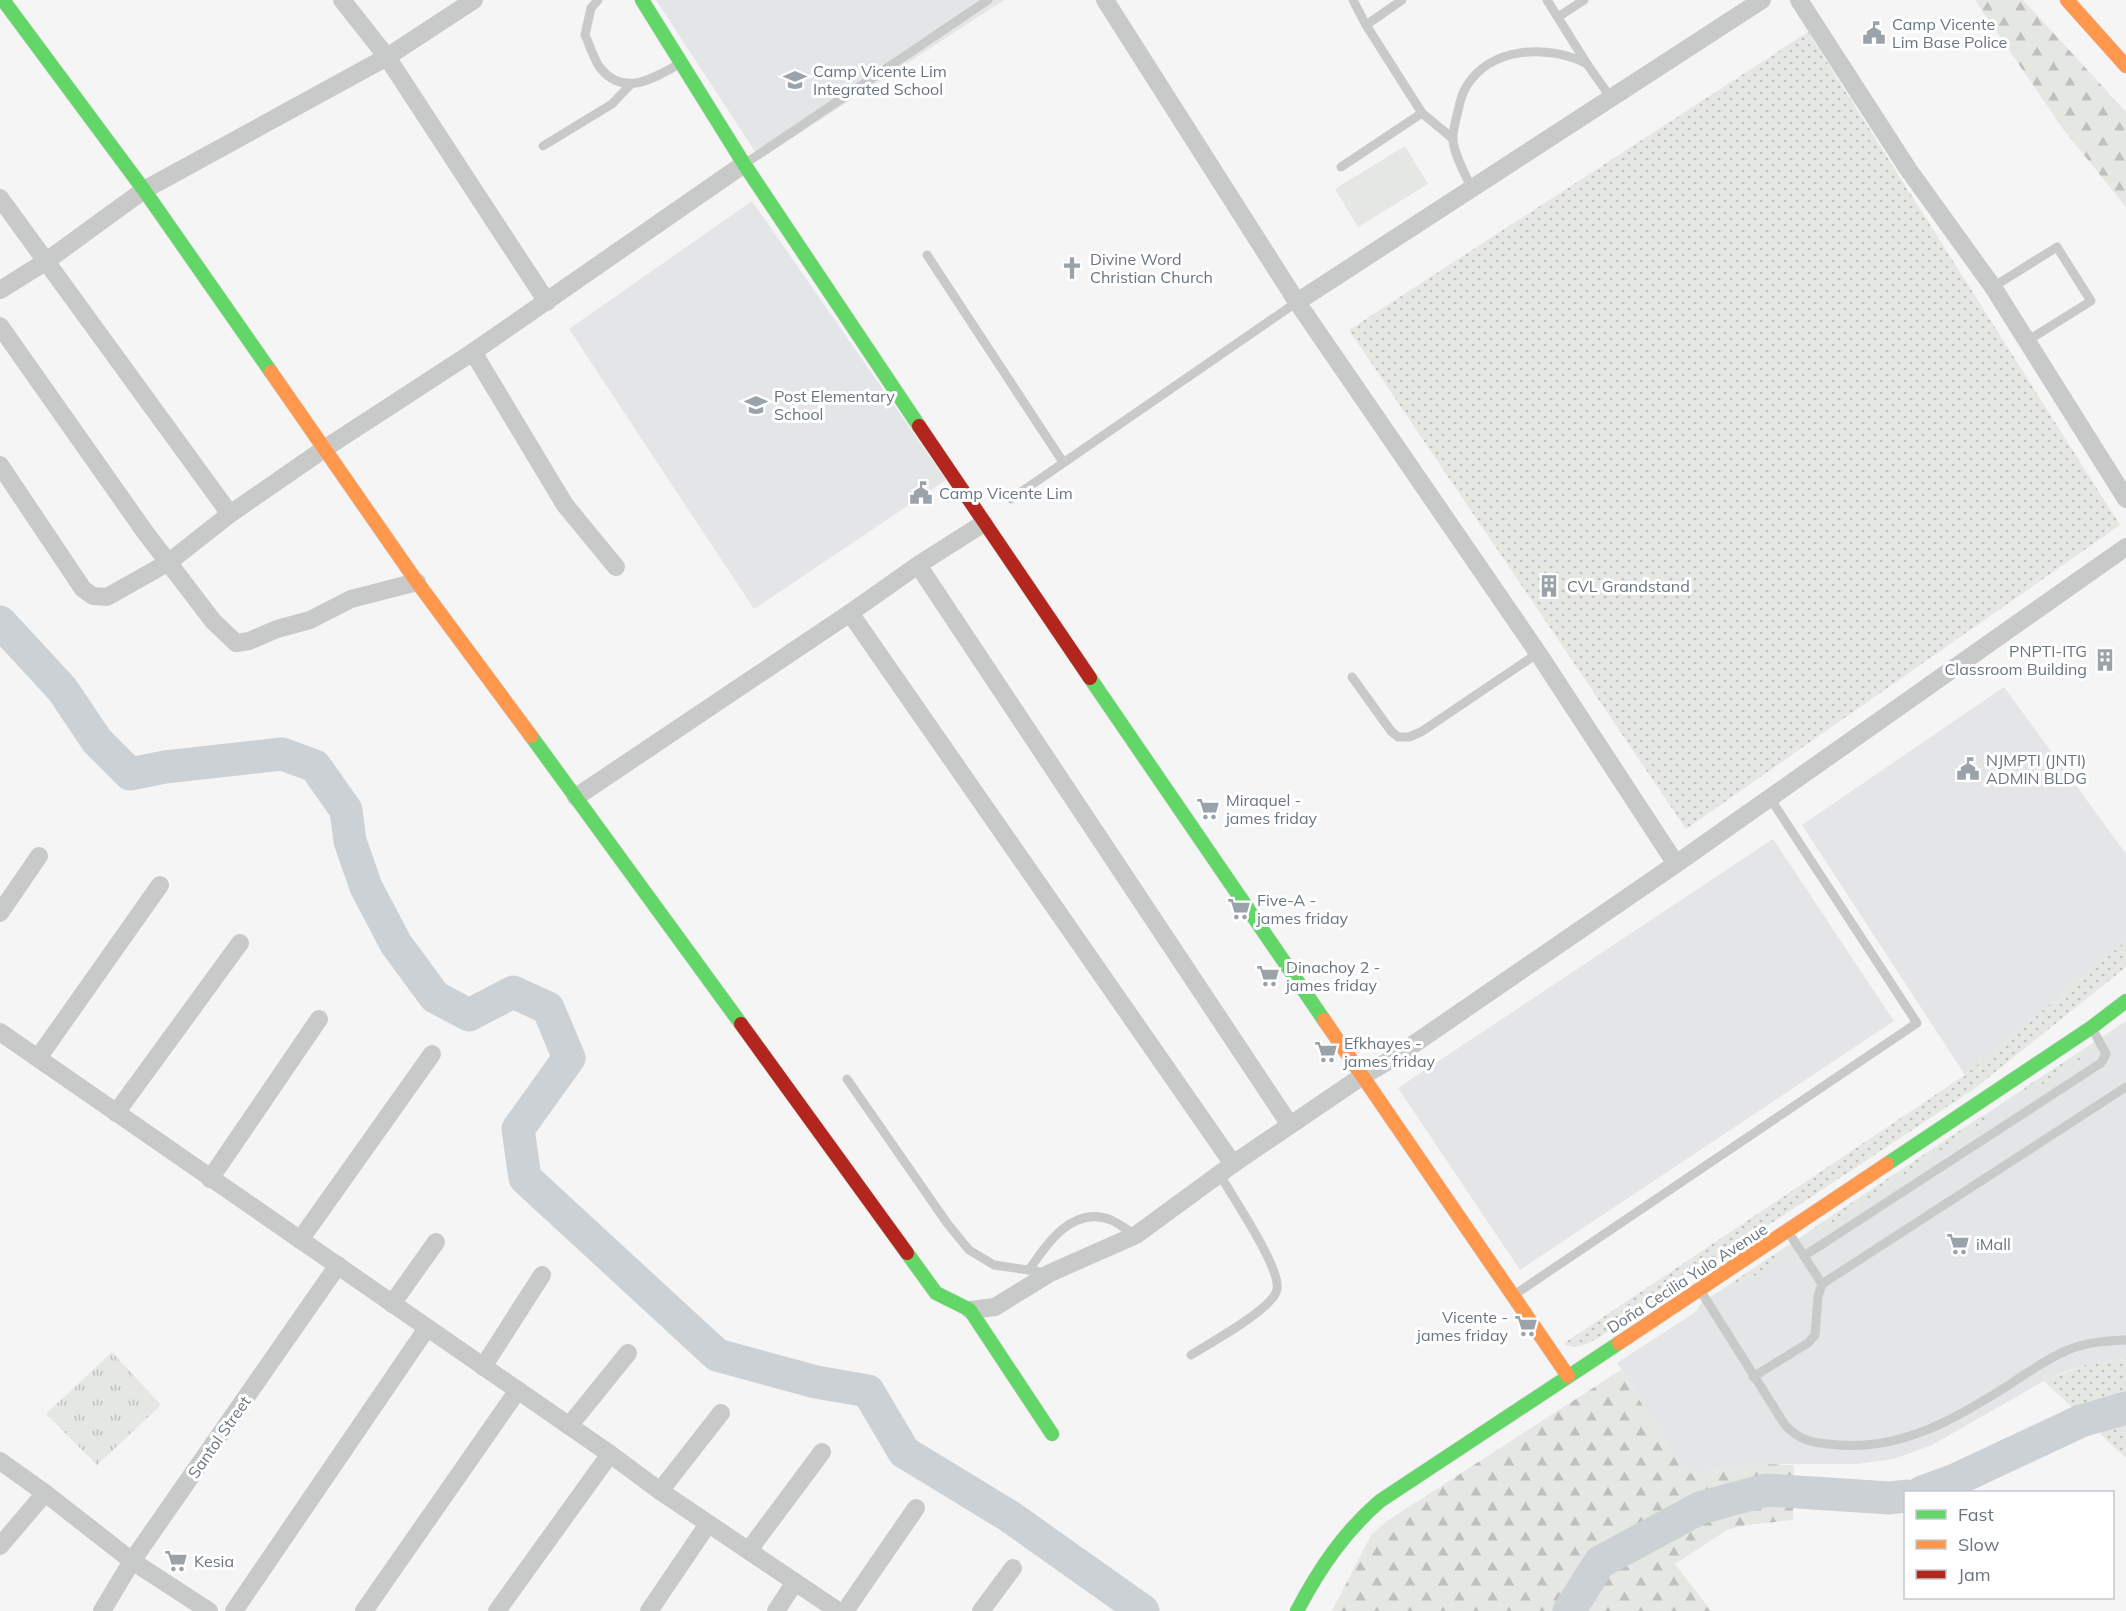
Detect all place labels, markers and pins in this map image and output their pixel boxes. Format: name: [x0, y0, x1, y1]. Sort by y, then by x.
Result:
place label: Camp Vicente Lim Base Police: [1892, 14, 2007, 52]
public building icon: Camp Vicente Lim Base Police: [1861, 20, 1887, 46]
place label: Camp Vicente Lim Integrated School: [813, 61, 947, 99]
school or university icon: Camp Vicente Lim Integrated School: [782, 67, 808, 93]
place label: Divine Word Christian Church: [1090, 249, 1213, 287]
church icon: Divine Word Christian Church: [1059, 255, 1085, 281]
place label: Post Elementary School: [774, 386, 895, 424]
school or university icon: Post Elementary School: [743, 392, 769, 418]
public building icon: Camp Vicente Lim: [908, 480, 934, 506]
place label: Camp Vicente Lim: [939, 483, 1073, 503]
building icon: CVL Grandstand: [1536, 573, 1562, 599]
place label: CVL Grandstand: [1567, 576, 1690, 596]
place label: PNPTI-ITG Classroom Building: [1944, 641, 2087, 679]
building icon: PNPTI-ITG Classroom Building: [2092, 647, 2118, 673]
place label: NJMPTI (JNTI) ADMIN BLDG: [1986, 750, 2087, 788]
public building icon: NJMPTI (JNTI) ADMIN BLDG: [1955, 756, 1981, 782]
place label: Miraquel - james friday: [1225, 790, 1317, 828]
supermarket icon: Miraquel - james friday: [1195, 796, 1221, 822]
place label: Five-A - james friday: [1256, 890, 1348, 928]
supermarket icon: Five-A - james friday: [1226, 896, 1252, 922]
place label: Dinachoy 2 - james friday: [1285, 957, 1380, 995]
supermarket icon: Dinachoy 2 - james friday: [1255, 963, 1281, 989]
place label: Efkhayes - james friday: [1343, 1033, 1435, 1071]
supermarket icon: Efkhayes - james friday: [1313, 1039, 1339, 1065]
supermarket icon: iMall: [1945, 1231, 1971, 1257]
place label: iMall: [1976, 1234, 2011, 1254]
place label: Vicente - james friday: [1416, 1307, 1508, 1345]
supermarket icon: Vicente - james friday: [1513, 1313, 1539, 1339]
supermarket icon: Kesia: [163, 1548, 189, 1574]
place label: Kesia: [194, 1551, 234, 1571]

